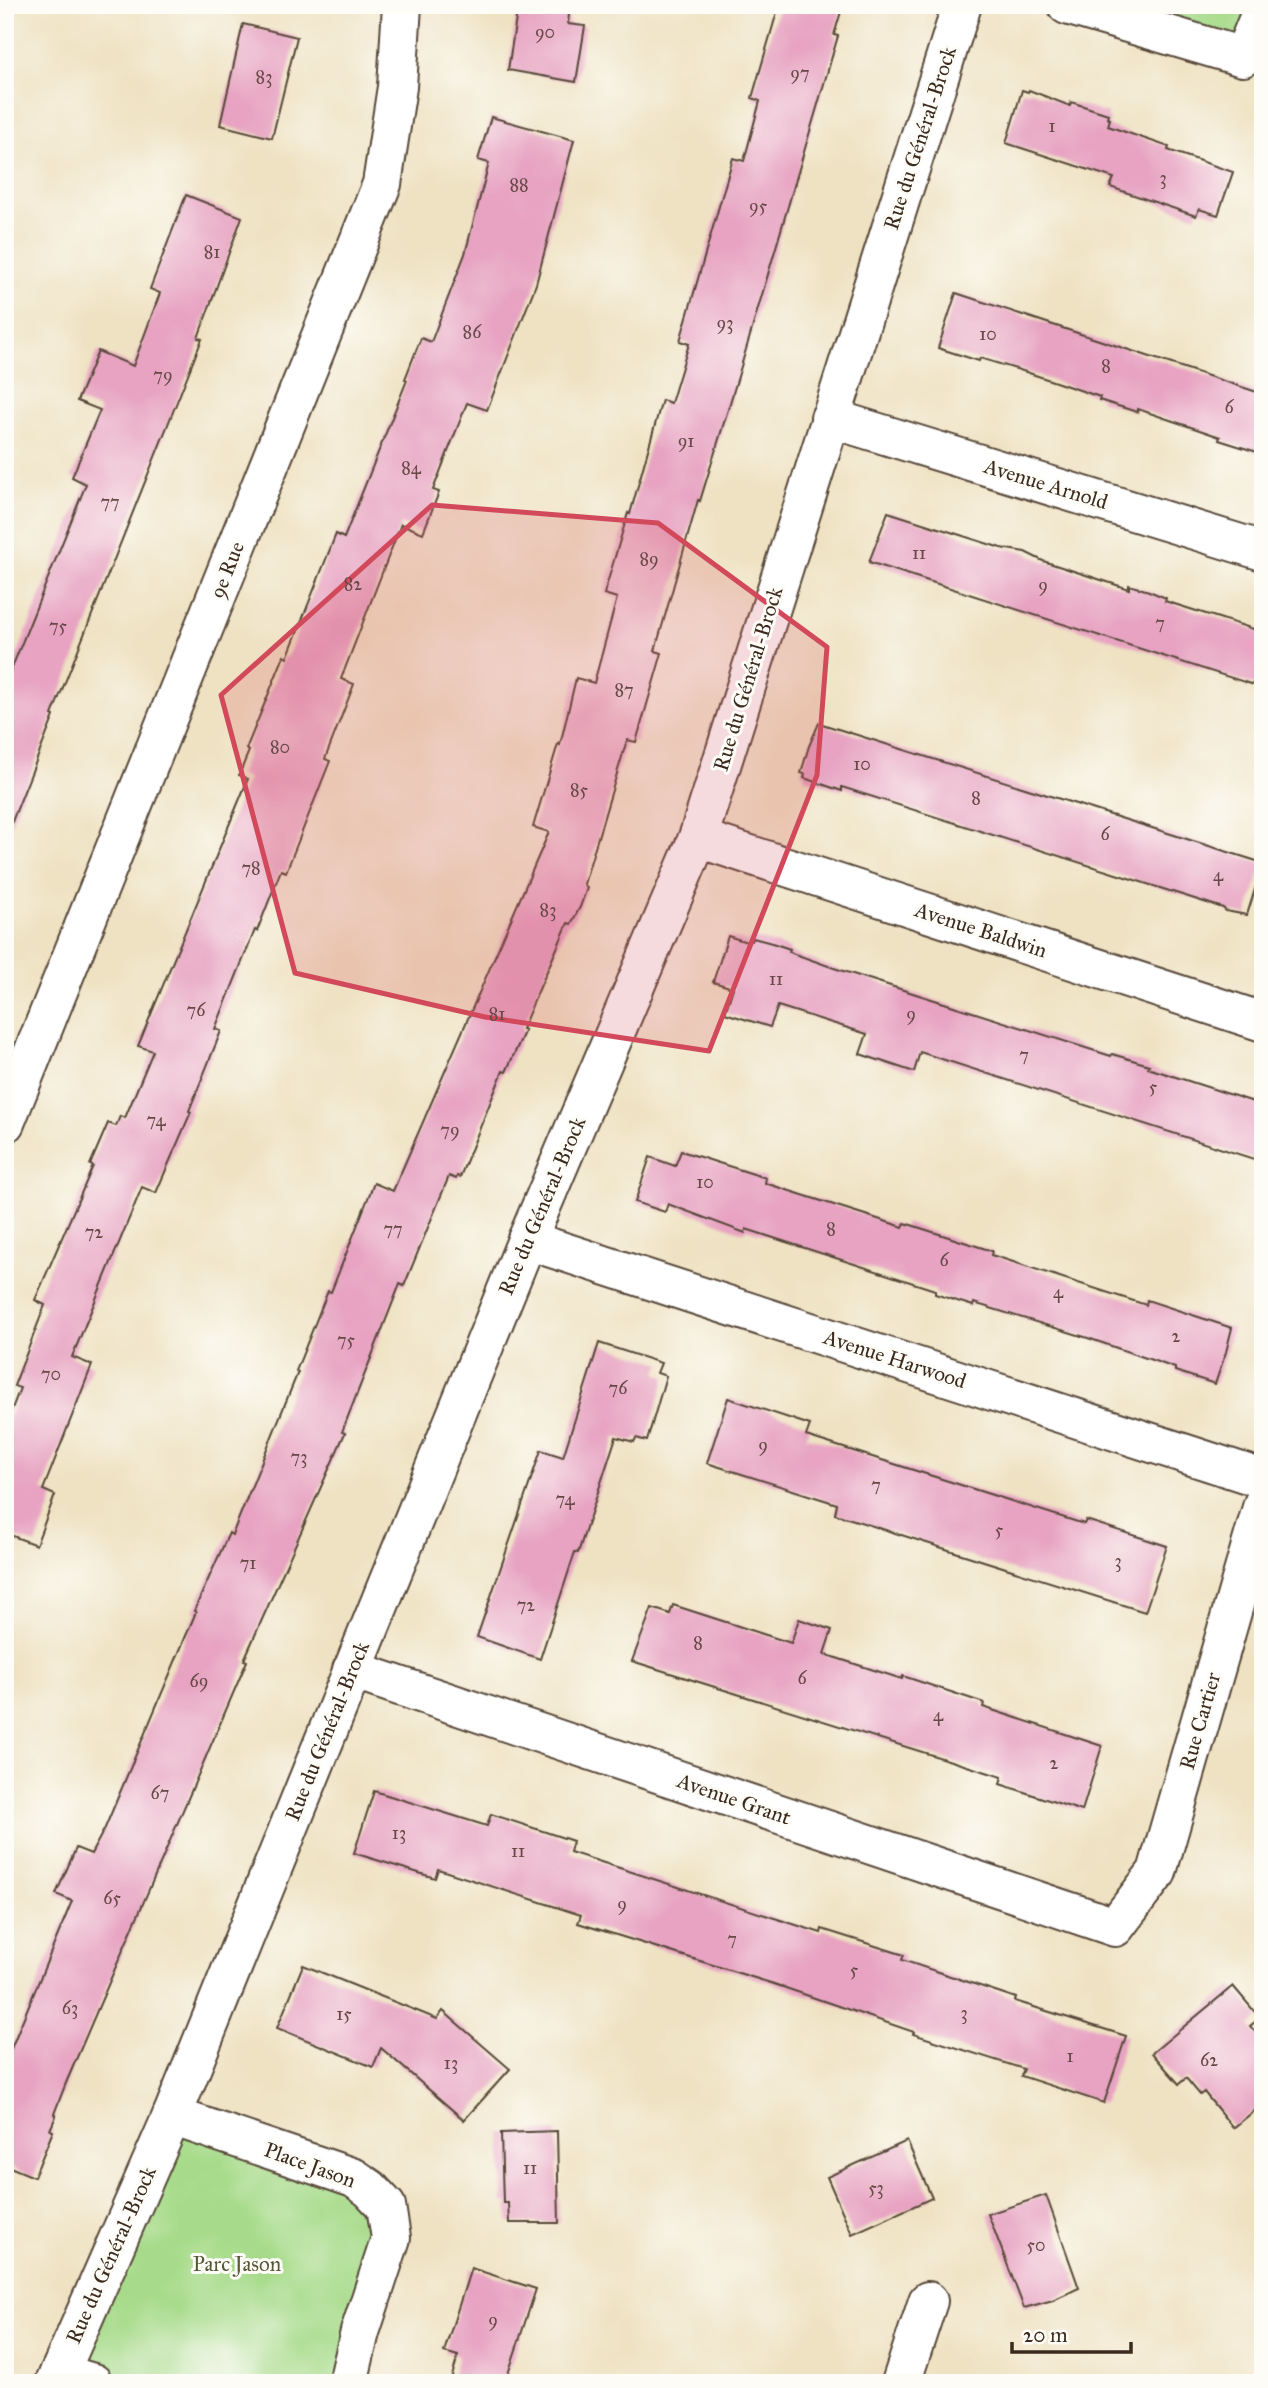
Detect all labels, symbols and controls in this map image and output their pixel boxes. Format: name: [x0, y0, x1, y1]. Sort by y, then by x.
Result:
house number: 90: [535, 21, 555, 43]
street label: Rue du Général-Brock: [878, 43, 962, 233]
house number: 97: [790, 62, 810, 84]
house number: 83: [256, 66, 272, 88]
house number: 1: [1048, 115, 1056, 137]
house number: 3: [1159, 167, 1167, 189]
house number: 88: [509, 174, 529, 196]
house number: 95: [749, 195, 768, 217]
house number: 81: [204, 241, 220, 263]
house number: 93: [717, 312, 733, 334]
house number: 86: [463, 321, 482, 343]
house number: 10: [979, 323, 997, 345]
house number: 8: [1101, 355, 1111, 377]
house number: 79: [153, 364, 173, 386]
house number: 6: [1224, 396, 1234, 418]
house number: 91: [678, 430, 694, 452]
street label: Avenue Arnold: [980, 453, 1111, 515]
house number: 84: [401, 457, 422, 479]
house number: 77: [100, 491, 120, 513]
street label: 9e Rue: [204, 538, 250, 602]
house number: 11: [912, 542, 926, 564]
house number: 89: [639, 548, 659, 570]
house number: 82: [344, 573, 362, 595]
house number: 9: [1038, 574, 1048, 596]
street label: Rue du Général-Brock: [708, 583, 788, 774]
house number: 7: [1155, 612, 1165, 634]
house number: 75: [49, 615, 68, 637]
house number: 87: [614, 679, 634, 701]
house number: 80: [270, 736, 290, 758]
house number: 10: [853, 753, 871, 775]
house number: 85: [570, 779, 589, 801]
house number: 8: [971, 787, 981, 809]
house number: 6: [1100, 823, 1110, 845]
house number: 78: [241, 857, 261, 879]
house number: 4: [1213, 864, 1224, 886]
street label: Avenue Baldwin: [911, 896, 1050, 964]
house number: 83: [540, 899, 556, 921]
house number: 11: [769, 968, 783, 990]
house number: 76: [187, 999, 206, 1021]
house number: 81: [489, 1003, 505, 1025]
house number: 9: [906, 1003, 916, 1025]
house number: 7: [1019, 1044, 1029, 1066]
house number: 5: [1149, 1076, 1158, 1098]
house number: 74: [146, 1109, 167, 1131]
street label: Rue du Général-Brock: [493, 1113, 591, 1299]
house number: 79: [440, 1119, 460, 1141]
house number: 10: [696, 1171, 714, 1193]
house number: 77: [383, 1218, 403, 1240]
house number: 8: [826, 1218, 836, 1240]
house number: 72: [85, 1221, 103, 1243]
house number: 6: [939, 1249, 949, 1271]
house number: 4: [1053, 1281, 1064, 1303]
street label: Avenue Harwood: [820, 1323, 970, 1394]
house number: 2: [1172, 1325, 1181, 1347]
house number: 75: [337, 1329, 356, 1351]
house number: 70: [41, 1363, 61, 1385]
house number: 76: [609, 1377, 628, 1399]
house number: 9: [758, 1434, 768, 1456]
house number: 73: [291, 1446, 307, 1468]
house number: 7: [871, 1474, 881, 1496]
house number: 74: [555, 1488, 576, 1510]
house number: 5: [995, 1519, 1004, 1541]
house number: 3: [1114, 1550, 1122, 1572]
house number: 71: [240, 1552, 256, 1574]
house number: 72: [517, 1594, 535, 1616]
house number: 8: [693, 1632, 703, 1654]
street label: Rue du Général-Brock: [279, 1637, 375, 1825]
house number: 6: [797, 1667, 807, 1689]
street label: Rue Cartier: [1174, 1669, 1226, 1773]
house number: 69: [190, 1670, 208, 1692]
house number: 4: [933, 1704, 944, 1726]
house number: 2: [1050, 1752, 1059, 1774]
street label: Avenue Grant: [673, 1767, 795, 1831]
house number: 67: [151, 1782, 169, 1804]
house number: 13: [392, 1822, 406, 1844]
house number: 11: [511, 1840, 525, 1862]
house number: 65: [103, 1887, 121, 1909]
house number: 9: [617, 1893, 627, 1915]
house number: 7: [727, 1928, 737, 1950]
house number: 5: [850, 1959, 859, 1981]
house number: 63: [62, 1997, 78, 2019]
house number: 3: [960, 2002, 968, 2024]
house number: 15: [336, 2003, 352, 2025]
house number: 1: [1066, 2045, 1074, 2067]
house number: 62: [1200, 2049, 1218, 2071]
house number: 13: [444, 2052, 458, 2074]
street label: Place Jason: [261, 2136, 359, 2194]
house number: 11: [523, 2157, 537, 2179]
street label: Rue du Général-Brock: [60, 2162, 162, 2348]
house number: 53: [868, 2177, 884, 2199]
house number: 50: [1027, 2234, 1045, 2256]
park label: Parc Jason: [193, 2251, 281, 2277]
house number: 9: [488, 2309, 498, 2331]
scale bar: [1012, 2311, 1132, 2355]
text: 20 m: [1023, 2322, 1068, 2348]

